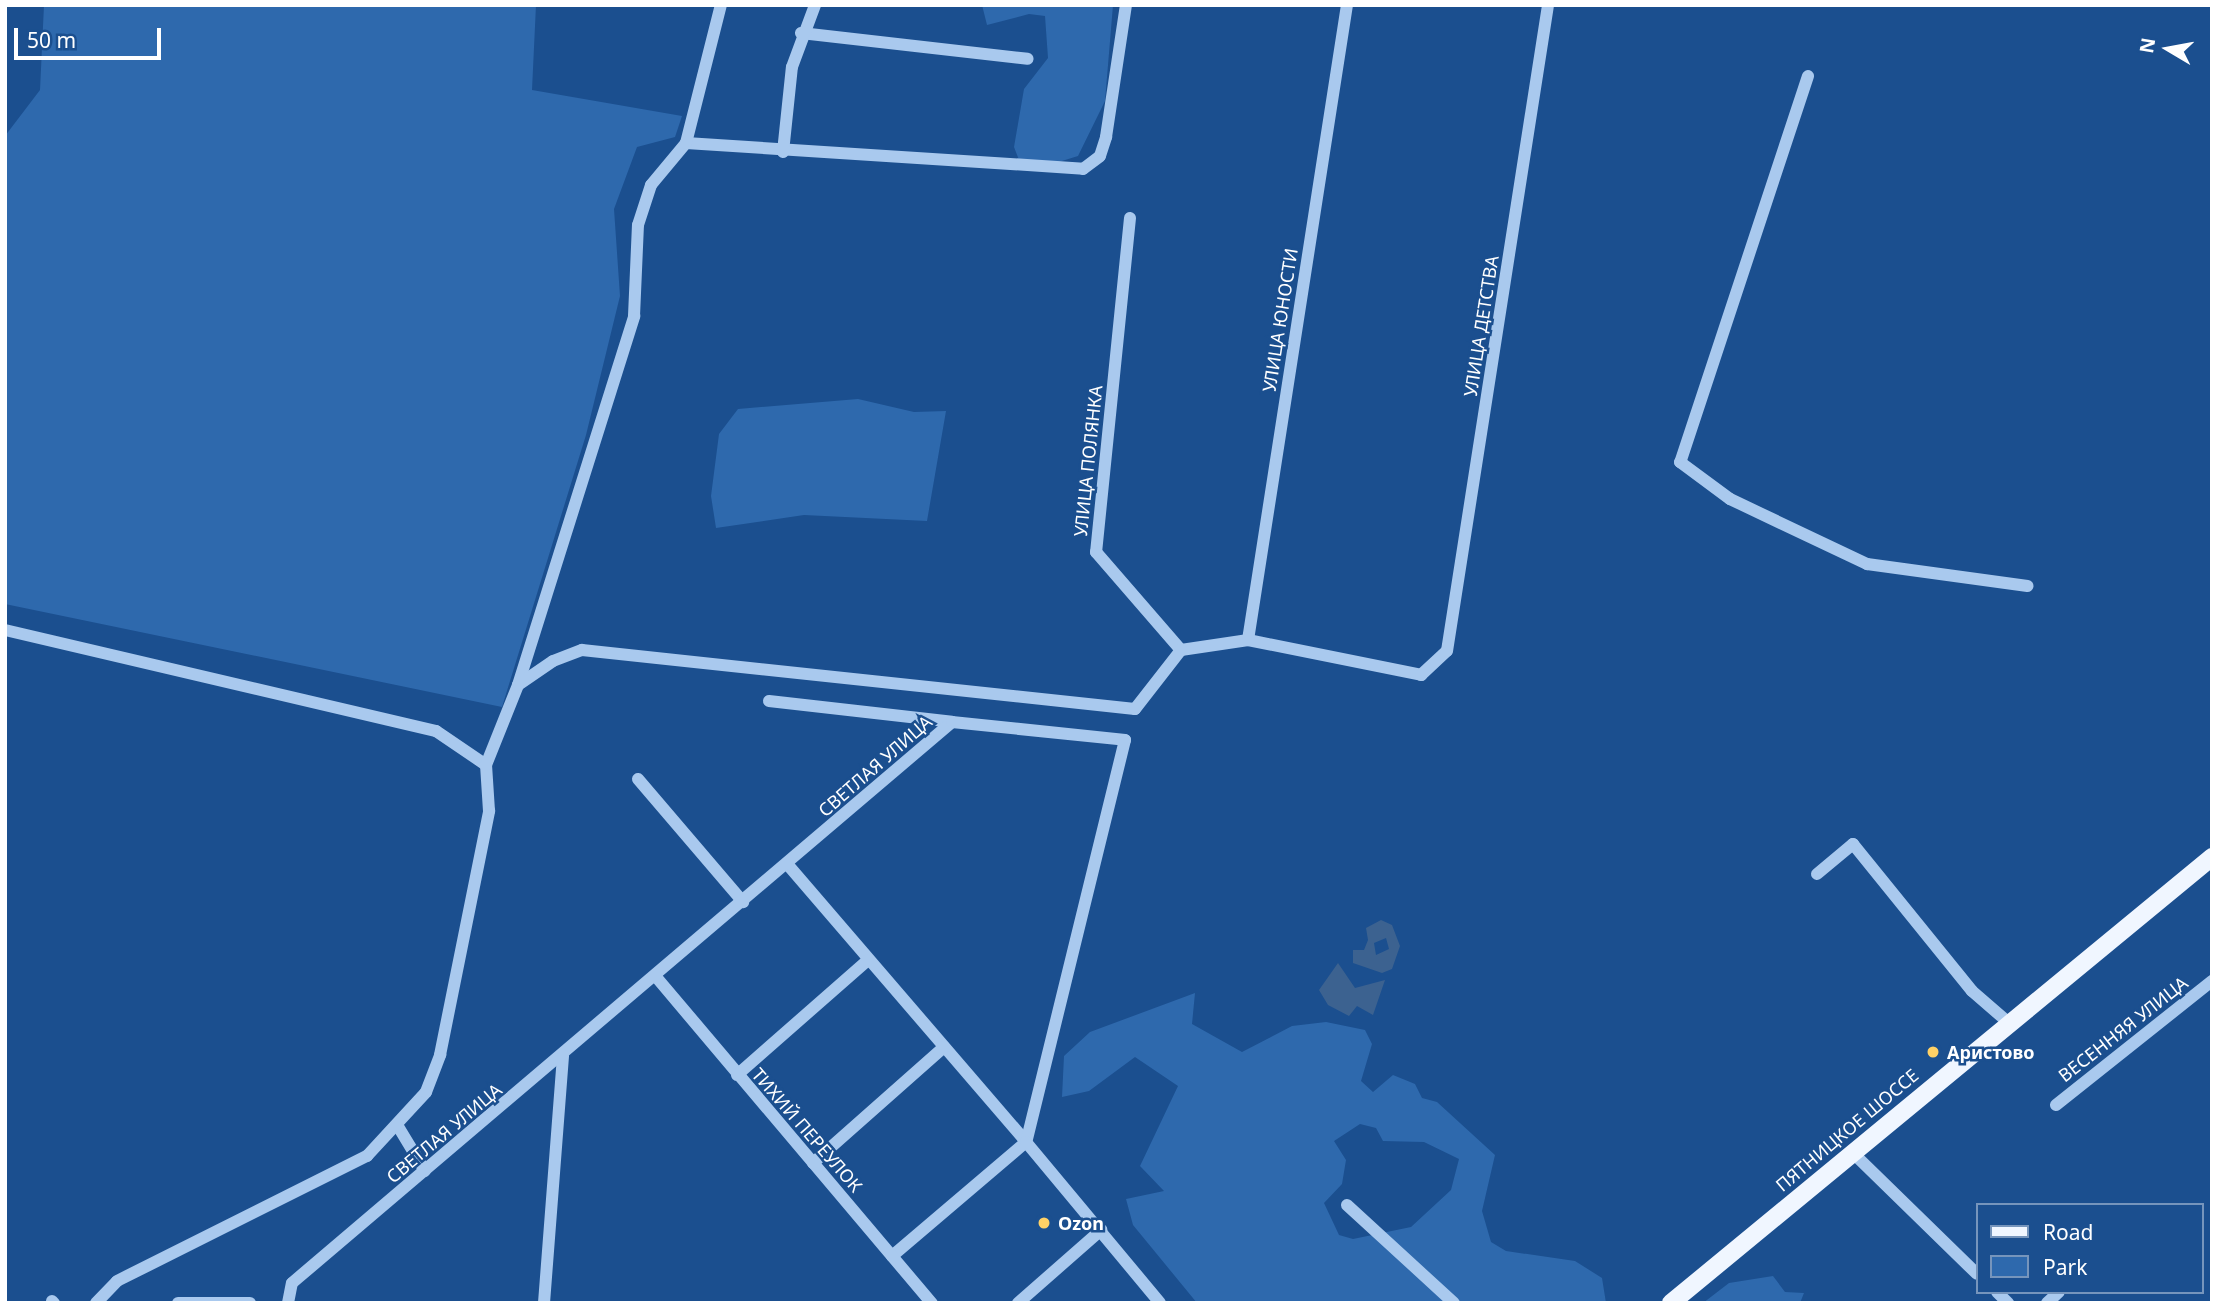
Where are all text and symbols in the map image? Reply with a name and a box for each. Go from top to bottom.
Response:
scale bar [18,14,164,58]
north arrow [2133,14,2203,84]
text: 50 m [27,26,76,54]
text: N [2133,35,2161,55]
street label: УЛИЦА ЮНОСТИ [1258,247,1302,393]
street label: УЛИЦА ДЕТСТВА [1459,254,1503,398]
street label: УЛИЦА ПОЛЯНКА [1069,384,1107,538]
street label: СВЕТЛАЯ УЛИЦА [814,711,936,821]
street label: ВЕСЕННЯЯ УЛИЦА [2054,972,2192,1086]
place label: Аристово [1947,1041,2034,1063]
marker: Аристово [1925,1044,1941,1060]
street label: ТИХИЙ ПЕРЕУЛОК [747,1064,867,1196]
street label: ПЯТНИЦКОЕ ШОССЕ [1771,1064,1923,1196]
street label: СВЕТЛАЯ УЛИЦА [382,1079,506,1187]
legend [1976,1203,2203,1294]
place label: Ozon [1058,1212,1104,1234]
marker: Ozon [1036,1215,1052,1231]
text: Road [2043,1218,2093,1246]
text: Park [2043,1253,2087,1281]

